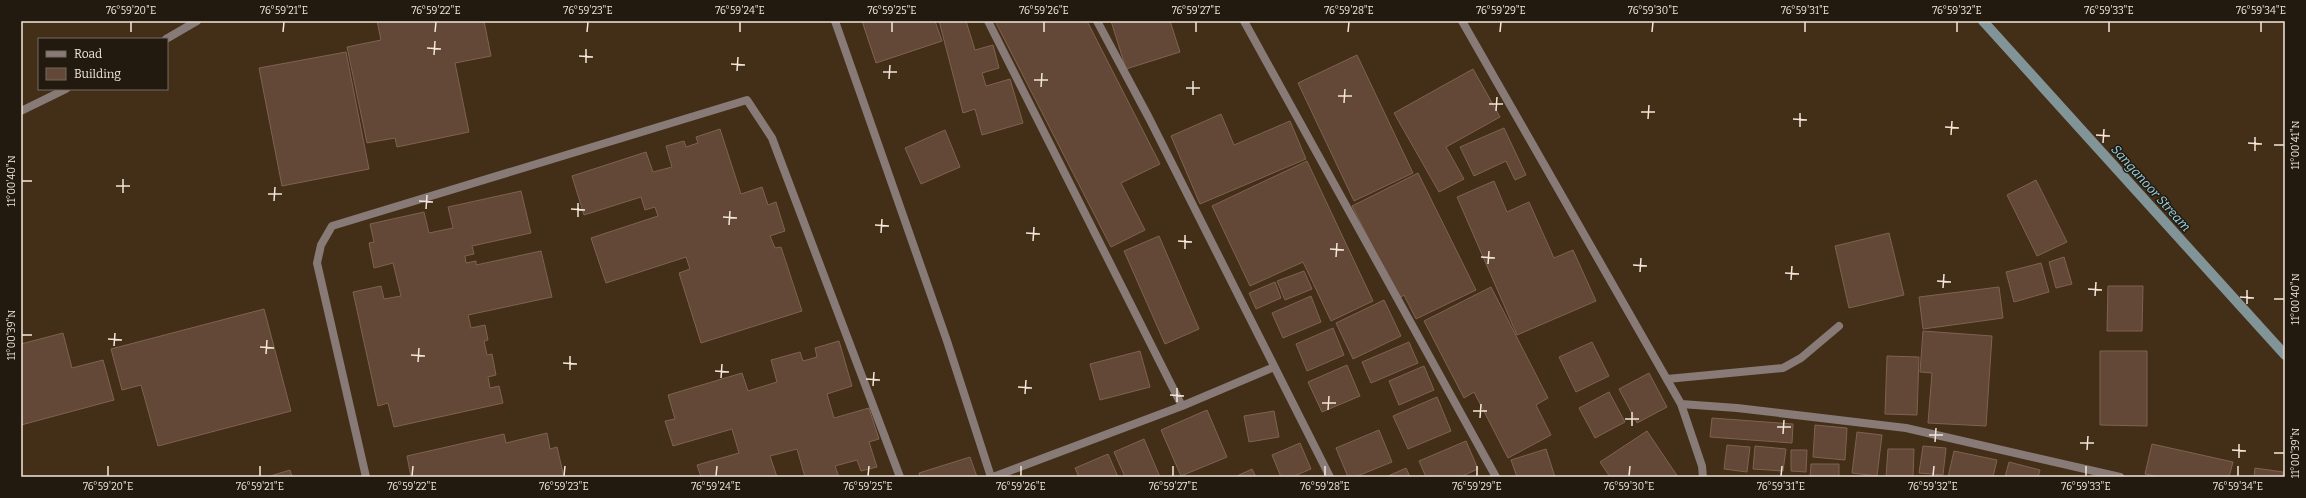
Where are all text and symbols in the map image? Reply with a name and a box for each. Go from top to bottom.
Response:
text: 76°59'20"E [106,5,156,17]
text: 76°59'21"E [260,5,308,17]
text: 76°59'22"E [411,5,461,17]
text: 76°59'23"E [563,5,613,17]
text: 76°59'24"E [715,5,765,17]
text: 76°59'25"E [867,5,917,17]
text: 76°59'26"E [1019,5,1069,17]
text: 76°59'27"E [1172,5,1220,17]
text: 76°59'28"E [1324,5,1374,17]
text: 76°59'29"E [1476,5,1526,17]
text: 76°59'30"E [1628,5,1678,17]
text: 76°59'31"E [1781,5,1829,17]
text: 76°59'32"E [1932,5,1982,17]
text: 76°59'33"E [2084,5,2134,17]
text: 76°59'34"E [2236,5,2286,17]
legend [38,38,168,90]
text: Road [74,47,102,61]
text: Building [74,67,121,81]
text: 11°00'41"N [2290,120,2302,169]
water label: Sanganoor Stream [2108,142,2194,234]
text: 11°00'40"N [6,155,18,207]
text: 11°00'40"N [2290,273,2302,325]
text: 11°00'39"N [6,310,18,360]
text: 11°00'39"N [2290,428,2302,478]
text: 76°59'20"E [83,481,133,493]
text: 76°59'21"E [236,481,284,493]
text: 76°59'22"E [387,481,437,493]
text: 76°59'23"E [539,481,589,493]
text: 76°59'24"E [691,481,741,493]
text: 76°59'25"E [843,481,893,493]
text: 76°59'26"E [996,481,1046,493]
text: 76°59'27"E [1149,481,1197,493]
text: 76°59'28"E [1300,481,1350,493]
text: 76°59'29"E [1452,481,1502,493]
text: 76°59'30"E [1604,481,1654,493]
text: 76°59'31"E [1757,481,1805,493]
text: 76°59'32"E [1908,481,1958,493]
text: 76°59'33"E [2061,481,2111,493]
text: 76°59'34"E [2213,481,2263,493]

